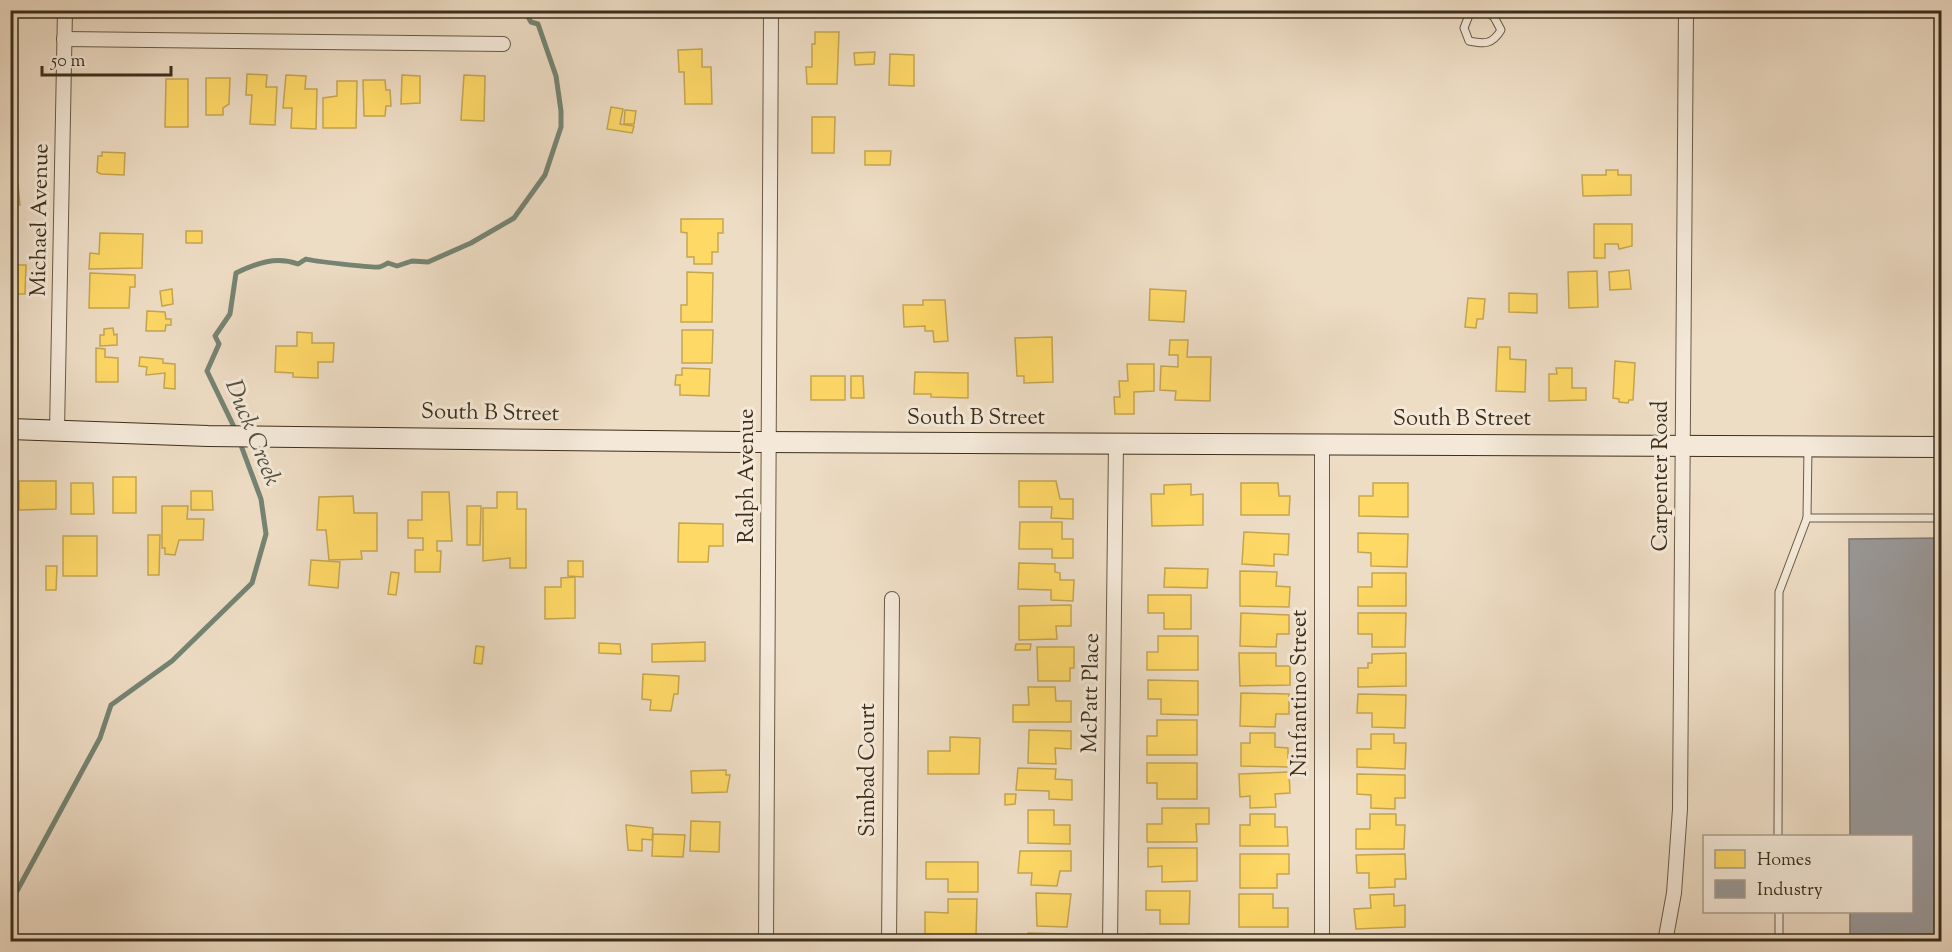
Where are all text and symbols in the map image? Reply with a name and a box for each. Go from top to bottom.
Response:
scale bar [42,39,171,77]
text: 50 m [50,49,86,75]
street label: Michael Avenue [24,143,58,297]
water label: Duck Creek [215,375,289,491]
street label: South B Street [421,397,560,431]
street label: Carpenter Road [1646,401,1678,551]
street label: South B Street [907,403,1046,435]
street label: South B Street [1393,404,1532,436]
street label: Ralph Avenue [732,408,764,544]
street label: Ninfantino Street [1285,609,1317,777]
street label: McPatt Place [1075,633,1109,753]
street label: Simbad Court [853,703,885,837]
legend [1703,835,1913,913]
text: Homes [1757,848,1811,874]
text: Industry [1757,878,1823,904]

